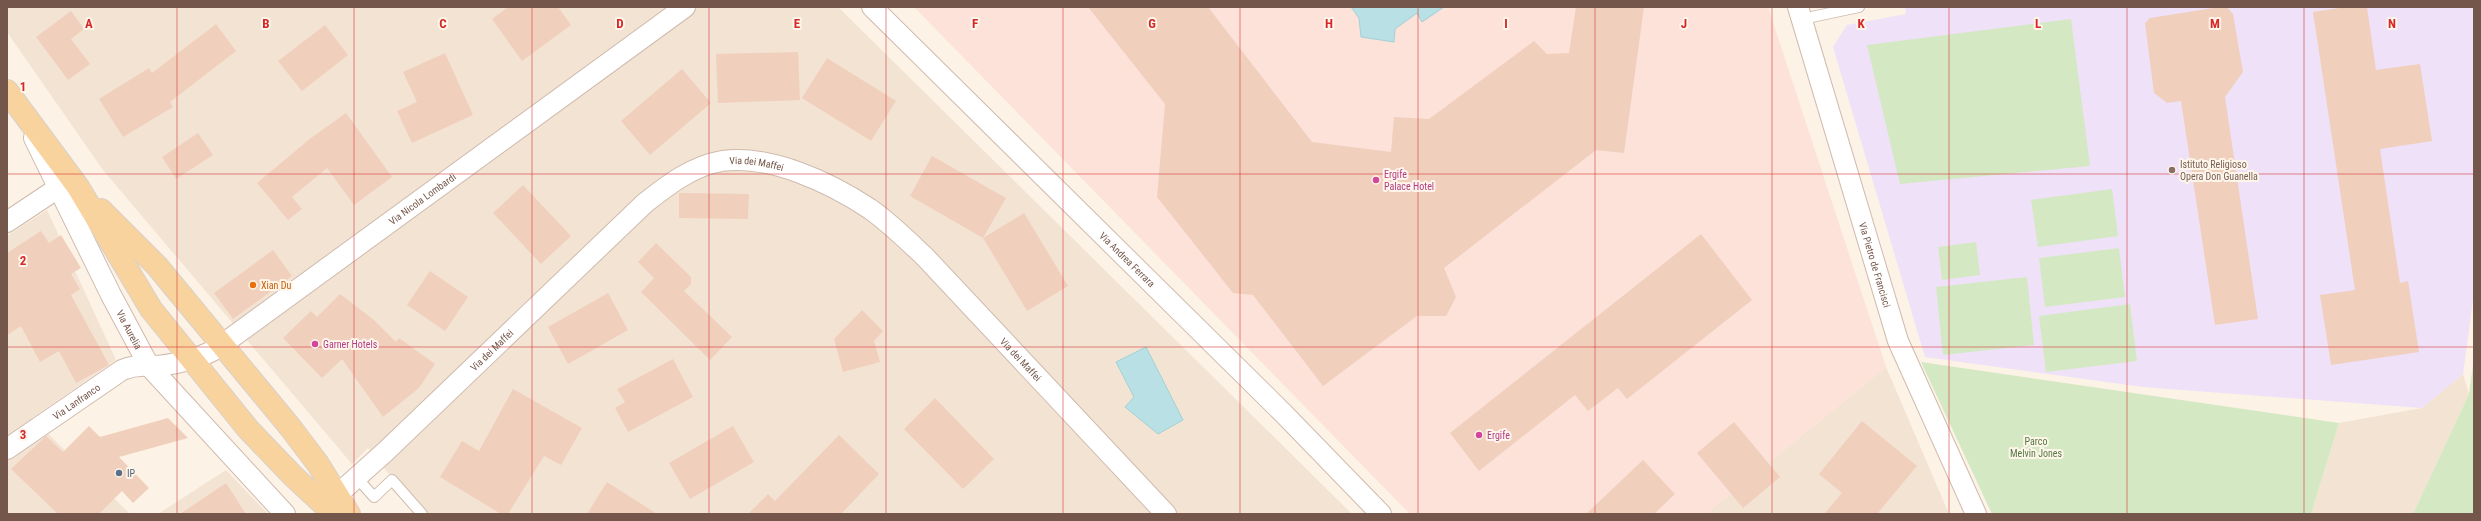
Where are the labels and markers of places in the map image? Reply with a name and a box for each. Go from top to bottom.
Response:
place label: Istituto Religioso Opera Don Guanella [2180,159,2258,182]
marker: Istituto Religioso Opera Don Guanella [2167,165,2177,175]
place label: Ergife Palace Hotel [1384,169,1434,192]
marker: Ergife Palace Hotel [1371,175,1381,185]
marker: Xian Du [248,280,258,290]
place label: Xian Du [261,280,291,291]
marker: Garner Hotels [310,339,320,349]
place label: Garner Hotels [323,339,378,350]
marker: Ergife [1474,430,1484,440]
place label: Ergife [1487,430,1510,441]
marker: IP [114,468,124,478]
place label: IP [127,468,136,479]

